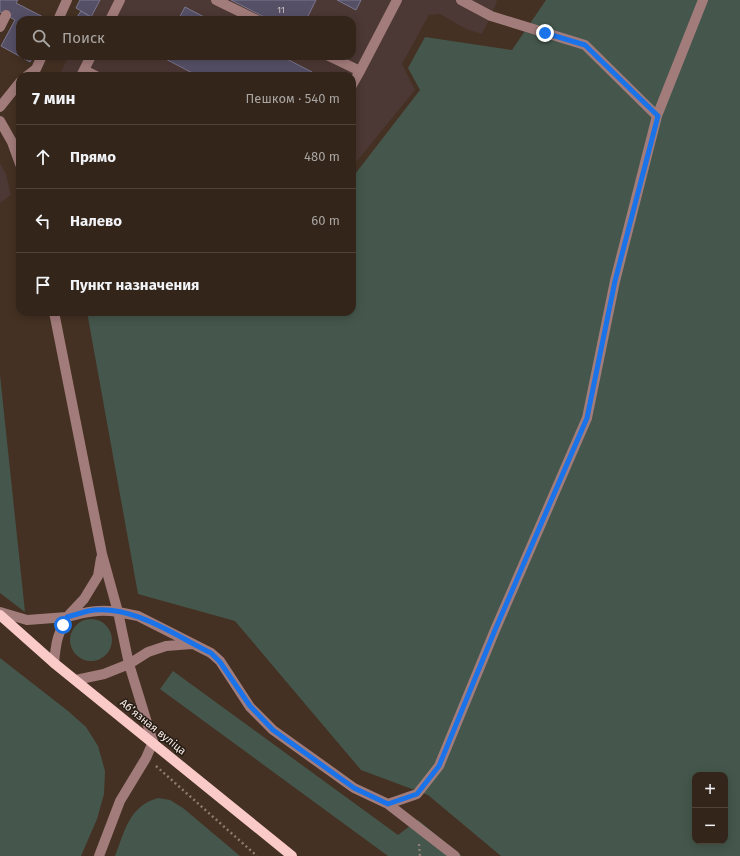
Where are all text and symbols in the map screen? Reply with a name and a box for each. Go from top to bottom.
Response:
house number: 11 [277,5,285,15]
search box [16,16,356,60]
route end [536,24,554,42]
icon: search [30,27,52,49]
text: Поиск [62,29,105,47]
text: 7 мин [32,88,75,109]
text: Пешком · 540 m [246,91,340,106]
icon: ahead [32,146,54,168]
text: Прямо [70,148,116,166]
text: 480 m [304,149,340,164]
icon: left [32,210,54,232]
text: Налево [70,212,122,230]
text: 60 m [311,213,340,228]
icon: arrive [32,274,54,296]
text: Пункт назначения [70,276,199,294]
route start [54,616,72,634]
street label: Абʼязная вуліца [117,696,189,758]
map controls [692,772,728,844]
button: + [692,772,728,808]
button: − [692,808,728,844]

